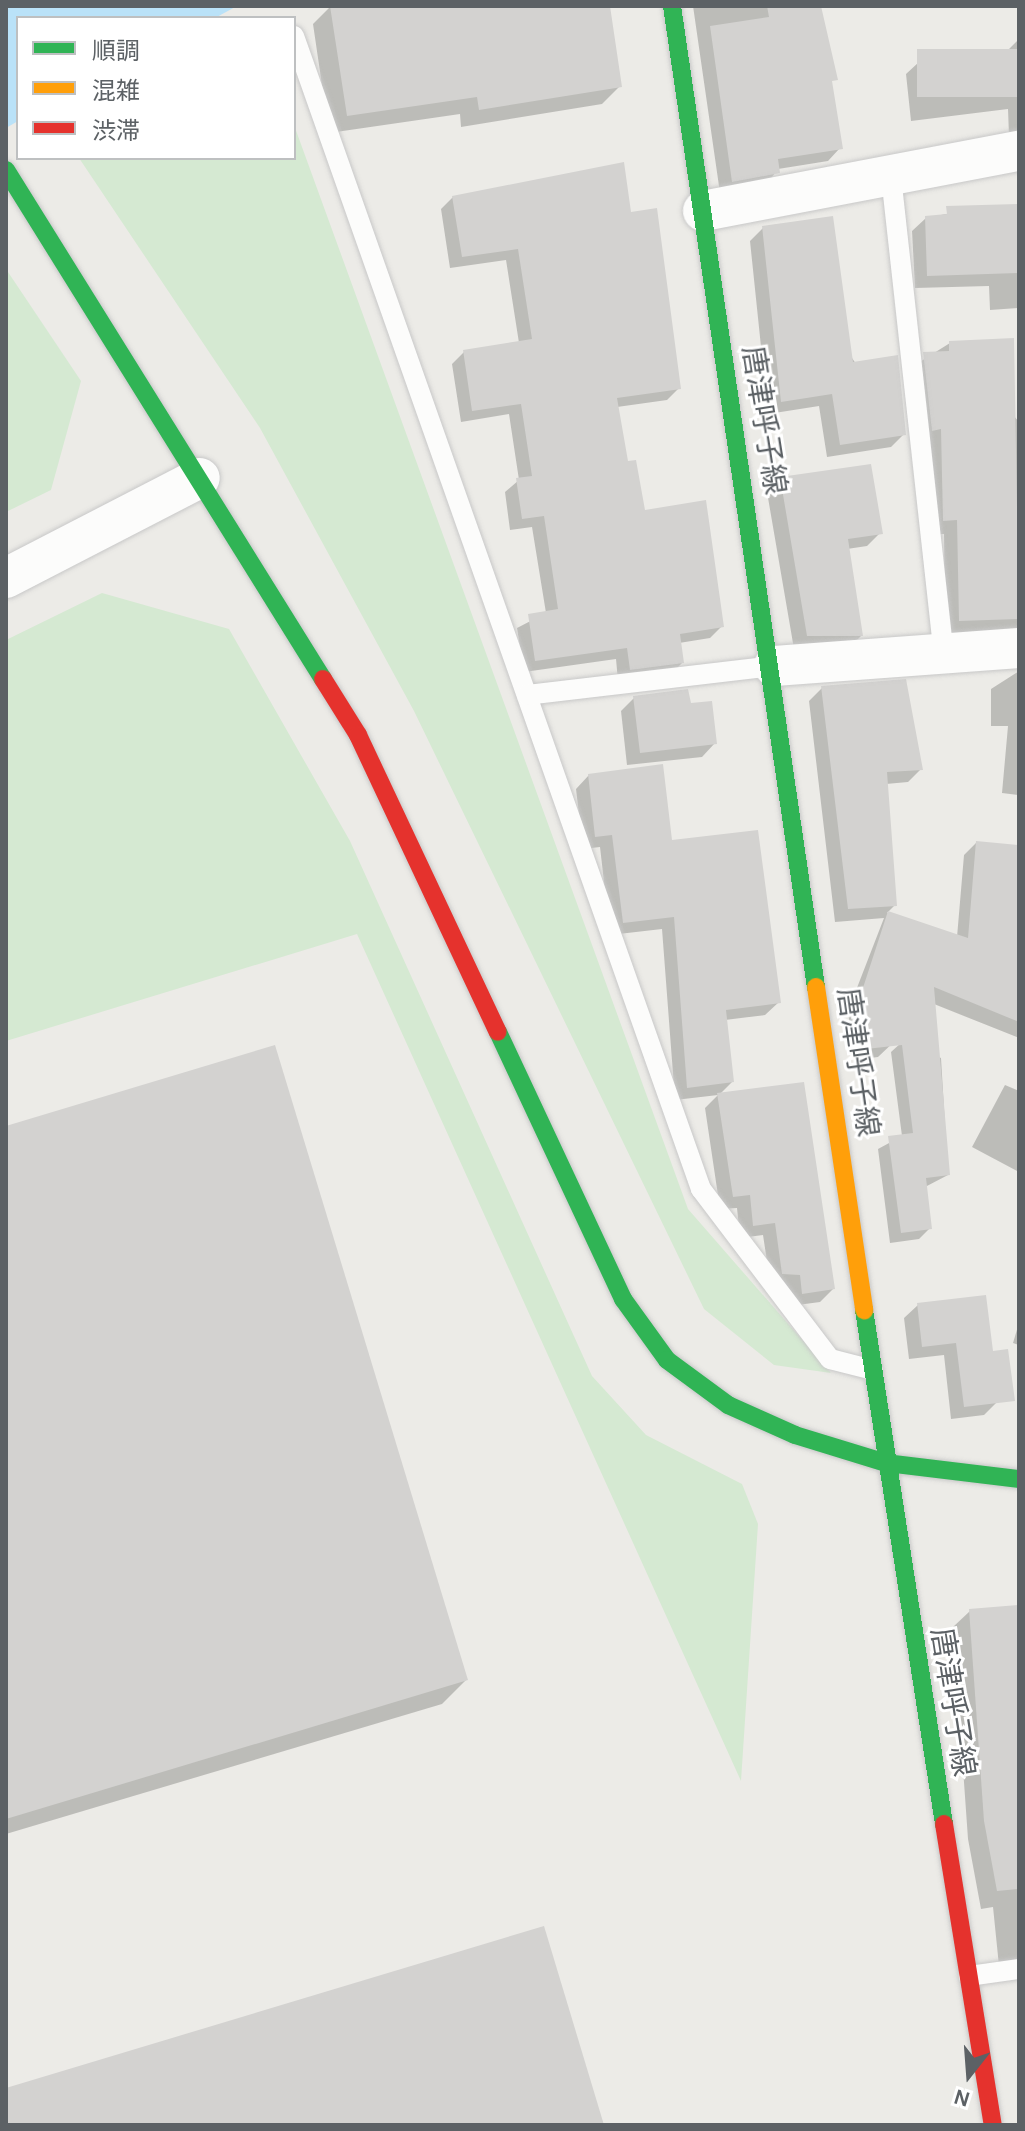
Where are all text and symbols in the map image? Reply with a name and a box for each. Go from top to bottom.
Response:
legend [16,16,296,160]
text: 順調 [92,37,140,65]
text: 混雑 [92,77,140,105]
text: 渋滞 [92,117,140,145]
street label: 唐津呼子線 [734,343,794,497]
street label: 唐津呼子線 [830,985,886,1139]
street label: 唐津呼子線 [923,1625,983,1779]
north arrow [929,2035,1009,2115]
text: N [951,2083,973,2113]

